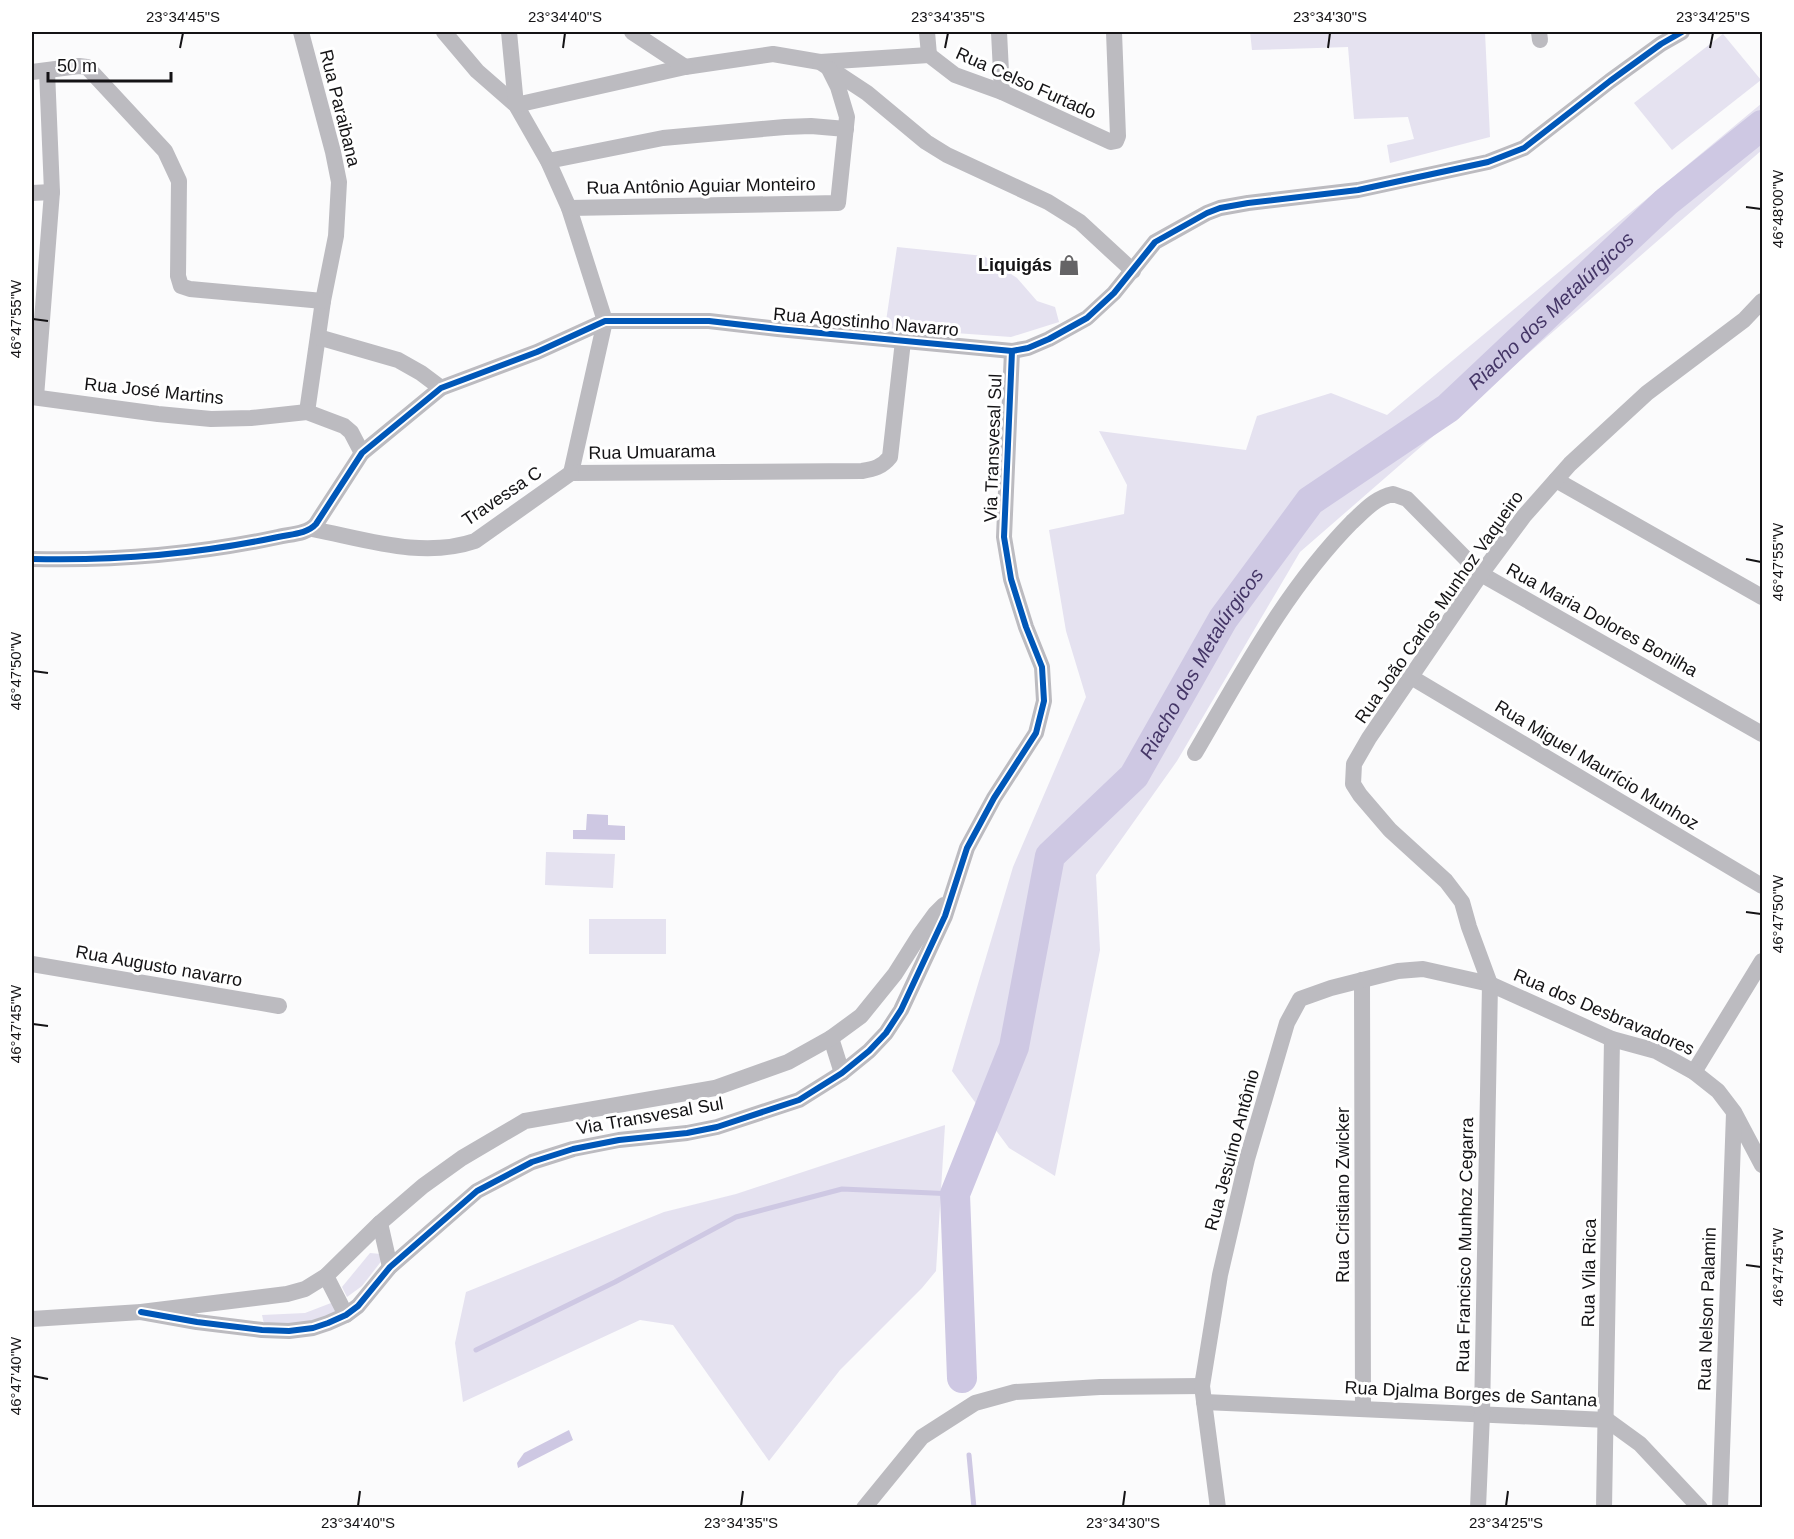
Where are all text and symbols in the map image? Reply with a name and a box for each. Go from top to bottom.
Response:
text: 23°34'45"S [146,8,220,25]
text: 23°34'40"S [528,8,602,25]
text: 23°34'35"S [911,8,985,25]
text: 23°34'30"S [1293,8,1367,25]
text: 23°34'25"S [1676,8,1750,25]
street label: Rua Celso Furtado [953,43,1099,123]
scale bar [48,45,171,83]
street label: Rua Paraibana [316,47,364,170]
text: 50 m [57,56,97,76]
text: 46°48'00"W [1769,169,1786,248]
street label: Rua Antônio Aguiar Monteiro [586,174,816,198]
water label: Riacho dos Metalúrgicos [1464,228,1638,394]
shop icon: Liquigás [1057,253,1081,277]
place label: Liquigás [978,255,1052,275]
text: 46°47'55"W [7,279,24,358]
street label: Rua Agostinho Navarro [772,304,960,340]
street label: Via Transvesal Sul [980,373,1006,523]
street label: Rua José Martins [83,374,225,408]
street label: Rua Umuarama [588,441,717,463]
street label: Travessa C [459,462,545,530]
street label: Rua João Carlos Munhoz Vaqueiro [1351,487,1527,727]
text: 46°47'55"W [1769,522,1786,601]
street label: Rua Maria Dolores Bonilha [1503,559,1702,681]
water label: Riacho dos Metalúrgicos [1135,564,1268,763]
text: 46°47'50"W [7,631,24,710]
street label: Rua Miguel Maurício Munhoz [1492,696,1702,834]
text: 46°47'50"W [1769,874,1786,953]
street label: Rua Augusto navarro [74,941,244,991]
street label: Rua dos Desbravadores [1511,965,1697,1059]
text: 46°47'45"W [7,984,24,1063]
street label: Rua Jesuíno Antônio [1201,1067,1263,1233]
street label: Via Transvesal Sul [575,1093,725,1139]
street label: Rua Cristiano Zwicker [1333,1107,1353,1283]
street label: Rua Francisco Munhoz Cegarra [1453,1116,1477,1373]
street label: Rua Vila Rica [1578,1217,1600,1328]
street label: Rua Nelson Palamin [1694,1227,1720,1391]
text: 46°47'45"W [1769,1227,1786,1306]
text: 46°47'40"W [7,1336,24,1415]
street label: Rua Djalma Borges de Santana [1344,1377,1599,1411]
text: 23°34'40"S [321,1514,395,1531]
text: 23°34'35"S [704,1514,778,1531]
text: 23°34'30"S [1086,1514,1160,1531]
text: 23°34'25"S [1469,1514,1543,1531]

